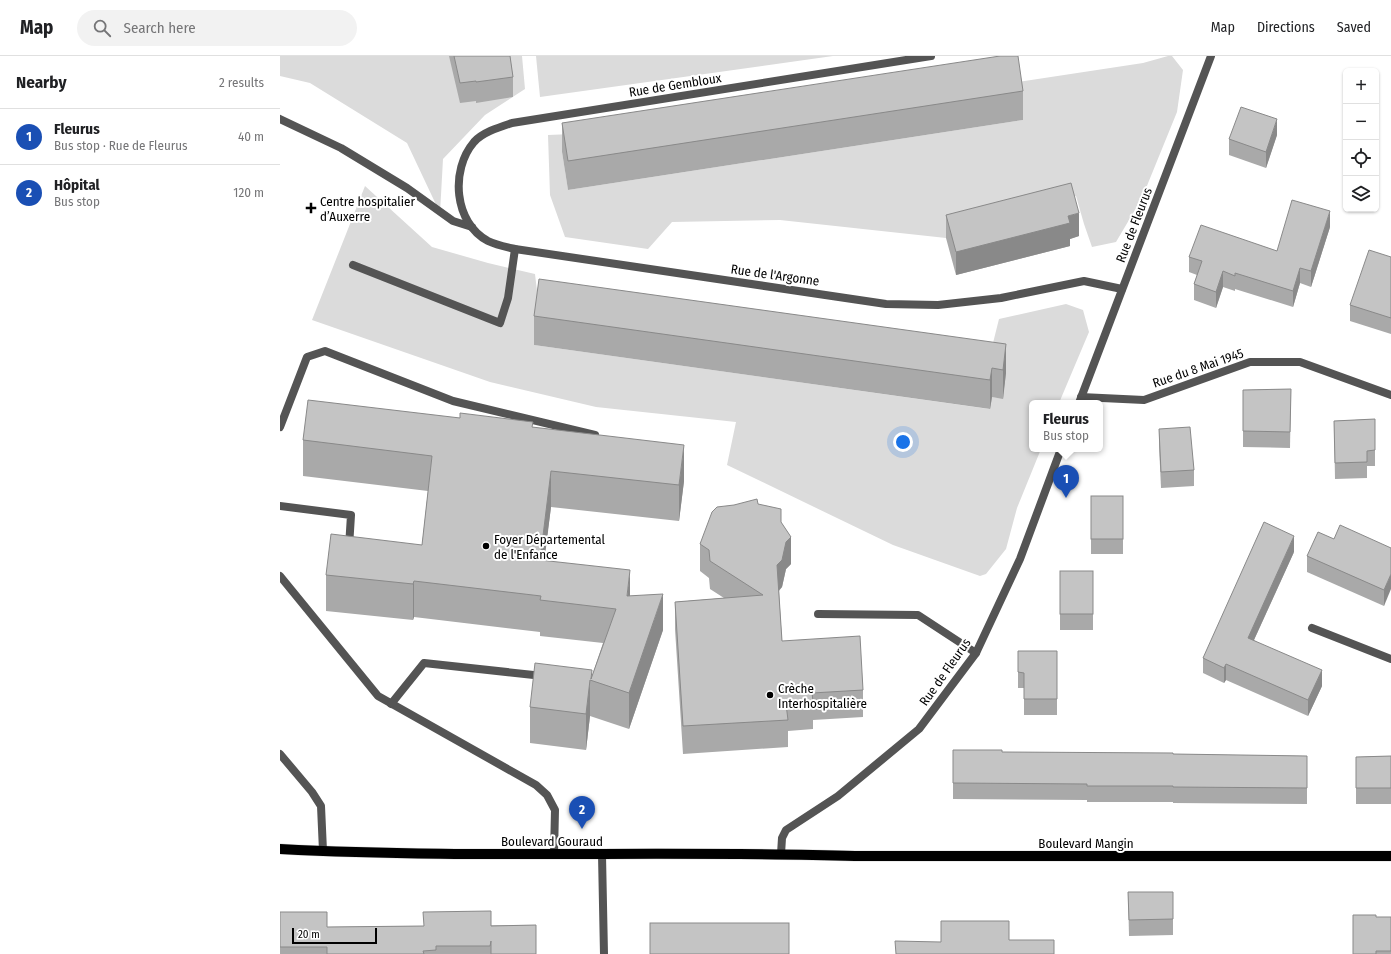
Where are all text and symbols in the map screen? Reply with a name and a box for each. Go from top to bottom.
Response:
search box [77,10,357,46]
text: Map [20,16,53,39]
icon: search [91,17,113,39]
text: Search here [123,19,196,37]
text: Map [1211,19,1235,36]
text: Directions [1257,19,1315,36]
text: Saved [1337,19,1371,36]
map controls [1343,68,1379,212]
button: + [1343,68,1379,104]
street label: Rue de Gembloux [628,70,723,100]
text: Nearby [16,72,67,93]
text: 2 results [219,75,264,90]
button: − [1343,104,1379,140]
text: Fleurus [54,120,100,138]
text: 1 [26,129,32,144]
text: 40 m [238,129,264,144]
text: Bus stop · Rue de Fleurus [54,138,188,153]
button: locate [1343,140,1379,176]
text: Hôpital [54,176,100,194]
button: layers [1343,176,1379,212]
text: 2 [26,185,32,200]
text: 120 m [233,185,264,200]
street label: Rue de Fleurus [1113,185,1155,264]
text: Bus stop [54,194,100,209]
place label: Centre hospitalier d’Auxerre [320,194,415,224]
marker: Centre hospitalier d’Auxerre [305,202,317,214]
street label: Rue de l'Argonne [730,261,820,289]
street label: Rue du 8 Mai 1945 [1151,345,1245,391]
popup [1029,400,1103,452]
text: Fleurus [1043,410,1089,428]
text: Bus stop [1043,428,1089,443]
your location [893,432,913,452]
pin: 1 [1053,465,1079,498]
place label: Foyer Départemental de l'Enfance [494,532,606,562]
marker: Foyer Départemental de l'Enfance [481,541,491,551]
street label: Rue de Fleurus [916,635,974,709]
place label: Crèche Interhospitalière [778,681,867,711]
marker: Crèche Interhospitalière [765,690,775,700]
pin: 2 [569,796,595,829]
street label: Boulevard Gouraud [501,834,603,849]
street label: Boulevard Mangin [1038,836,1134,851]
scale bar [292,926,377,945]
text: 20 m [298,928,320,941]

